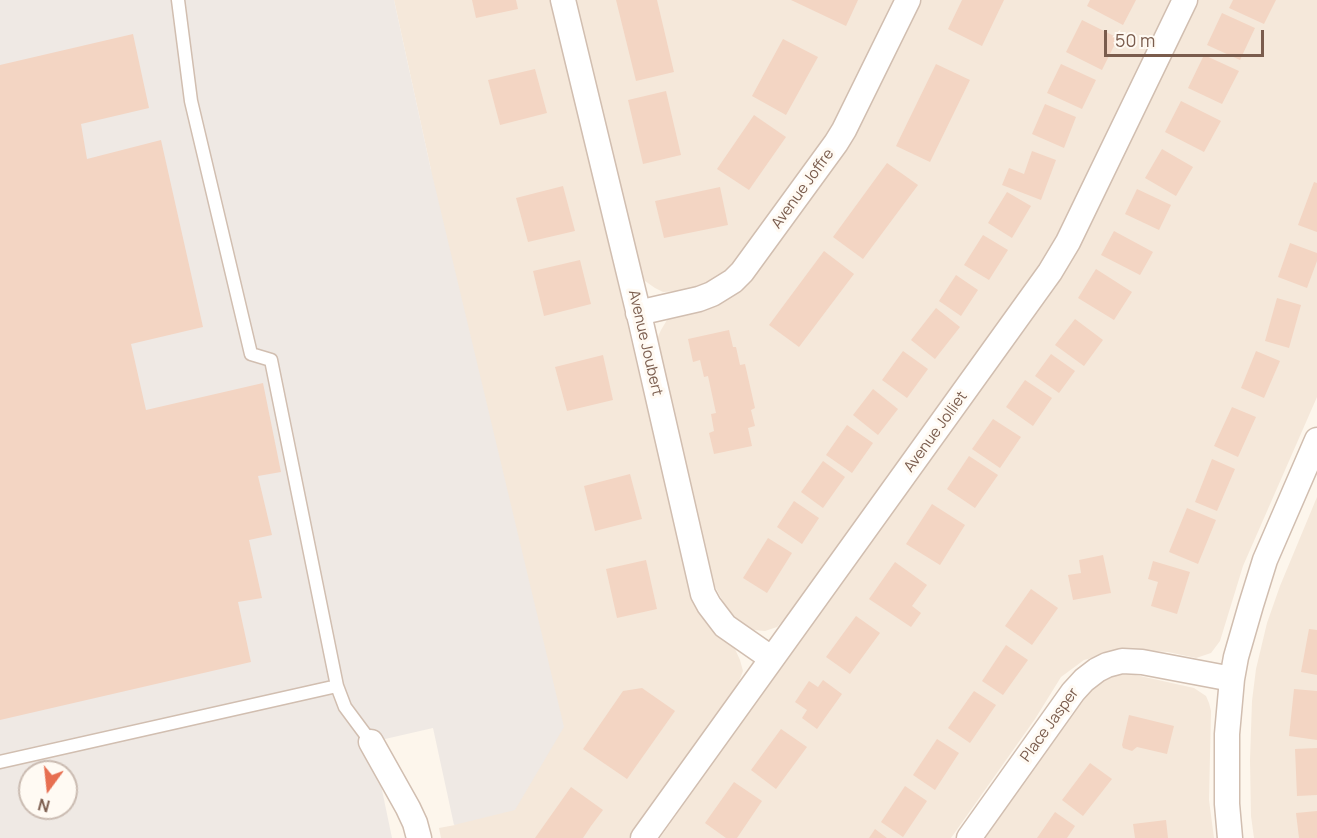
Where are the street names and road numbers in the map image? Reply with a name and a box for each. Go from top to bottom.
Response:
street label: Avenue Joffre [768,146,838,232]
street label: Avenue Joubert [624,288,666,398]
street label: Avenue Jolliet [901,388,971,476]
street label: Place Jasper [1017,685,1083,765]

